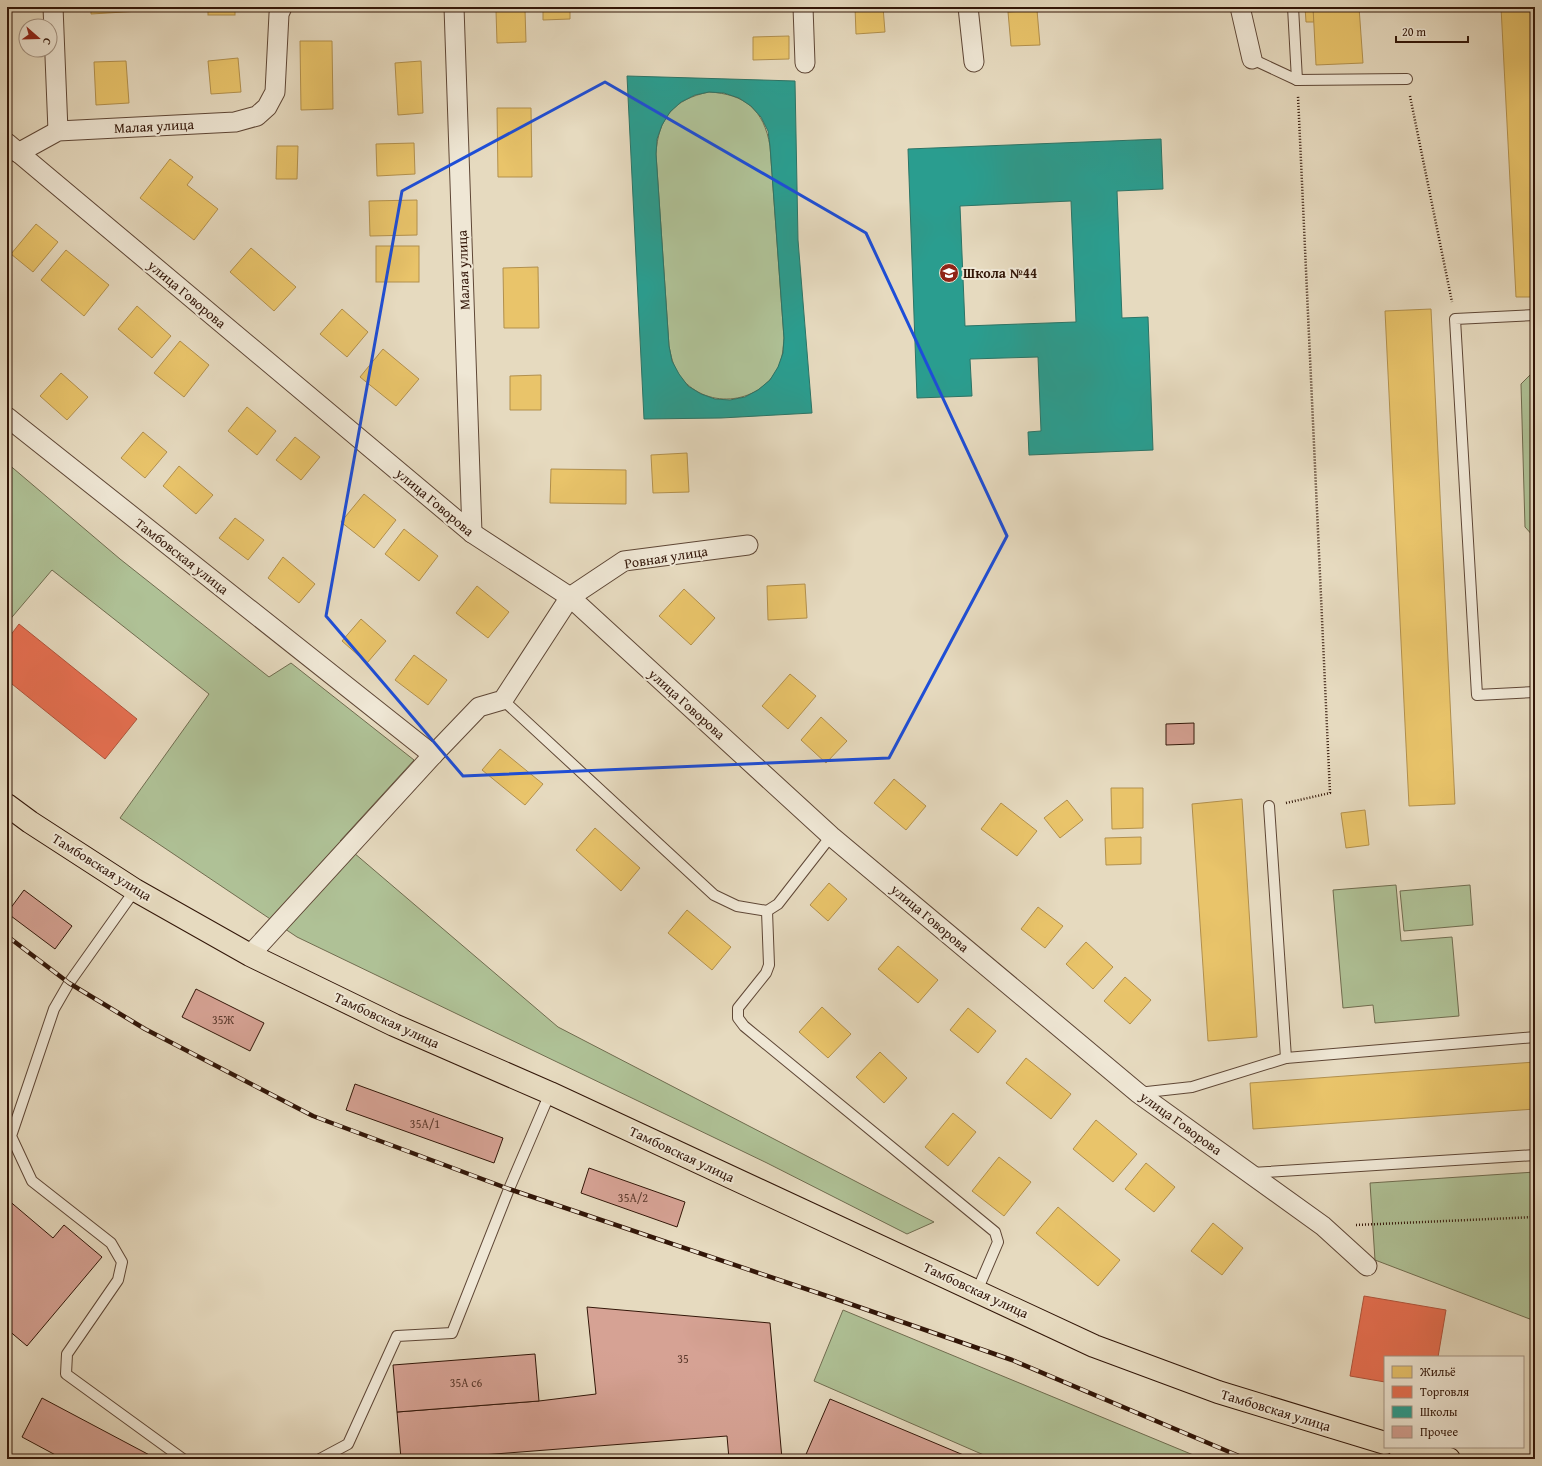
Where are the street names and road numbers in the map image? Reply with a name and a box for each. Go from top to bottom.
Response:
street label: Малая улица [114,114,195,138]
street label: Малая улица [452,229,474,310]
street label: улица Говорова [143,255,231,333]
street label: улица Говорова [391,463,479,541]
street label: Тамбовская улица [131,513,233,599]
street label: Ровная улица [623,540,709,573]
street label: улица Говорова [644,663,730,744]
street label: Тамбовская улица [48,828,156,906]
street label: улица Говорова [886,879,974,957]
street label: Тамбовская улица [331,987,443,1053]
street label: улица Говорова [1135,1086,1226,1160]
street label: Тамбовская улица [626,1121,738,1187]
street label: Тамбовская улица [920,1257,1032,1323]
street label: Тамбовская улица [1219,1384,1334,1436]

